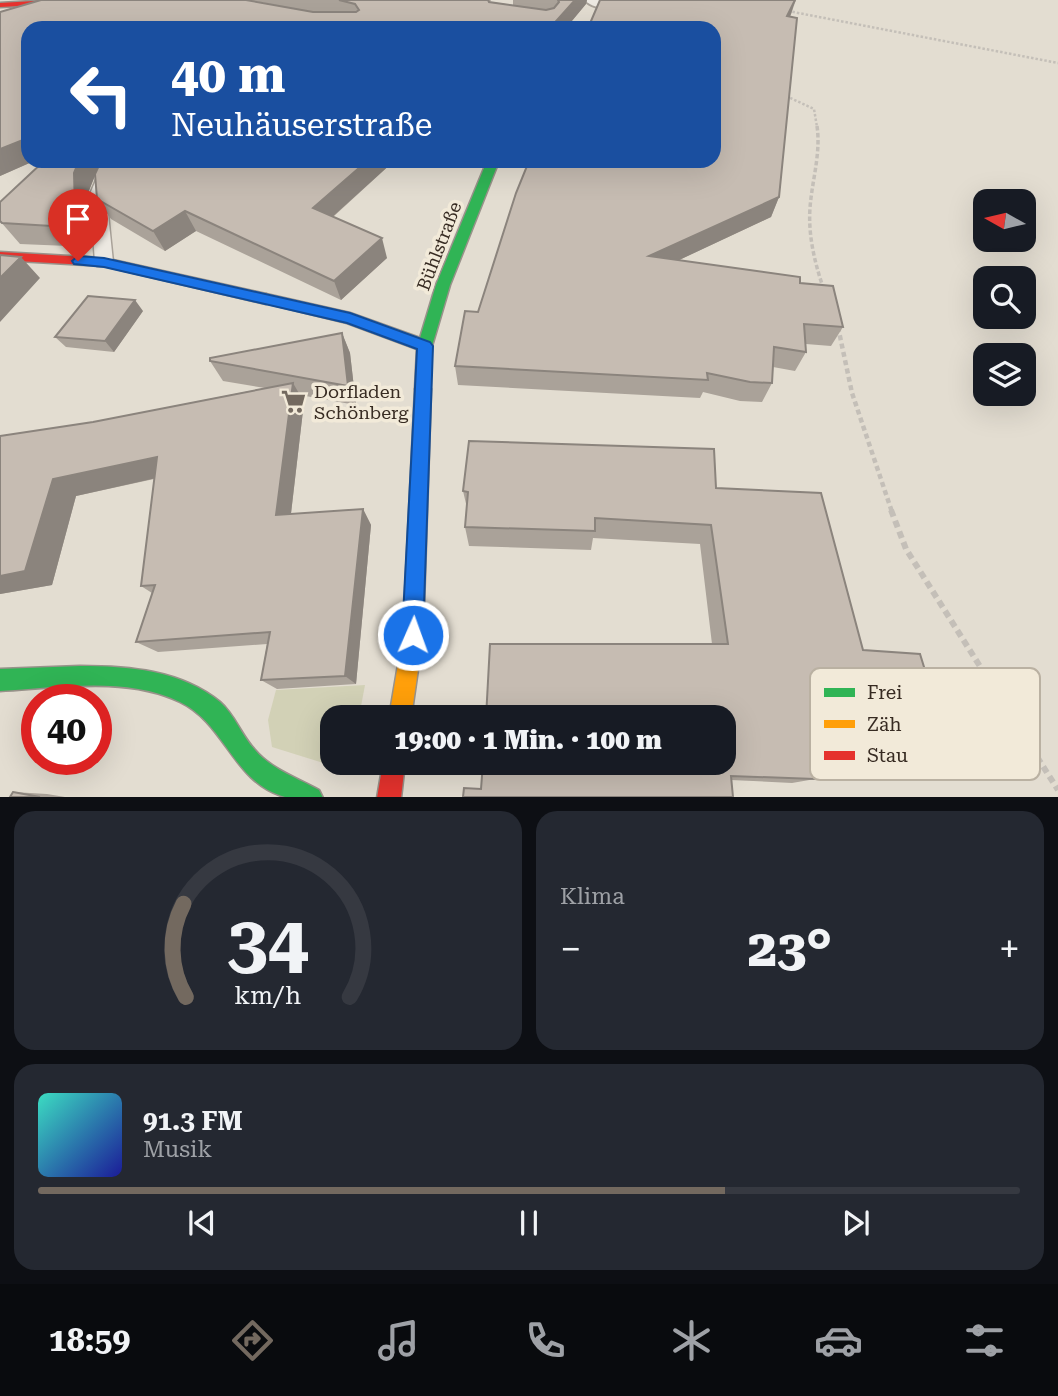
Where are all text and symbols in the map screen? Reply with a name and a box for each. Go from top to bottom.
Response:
text: 40 m [171,47,286,104]
icon: left [56,49,147,140]
text: Neuhäuserstraße [171,106,432,144]
pin [48,189,108,261]
north arrow [973,189,1036,252]
map controls [973,189,1036,406]
street label: Bühlstraße [412,199,466,293]
icon: arrive [59,200,97,238]
button: search [973,266,1036,329]
button: layers [973,343,1036,406]
place label: Dorfladen Schönberg [314,381,409,423]
supermarket icon: Dorfladen Schönberg [280,387,308,415]
position arrow [376,598,450,672]
legend [810,668,1040,780]
text: Frei [867,681,902,704]
speed limit sign: 40 [21,684,112,775]
text: Zäh [867,713,902,736]
text: 19:00 · 1 Min. · 100 m [394,725,662,755]
text: Stau [867,744,908,767]
text: Klima [560,883,625,910]
text: 34 [227,900,309,985]
text: 23° [748,918,832,979]
text: − [560,927,581,971]
text: + [999,927,1020,971]
text: km/h [235,980,301,1009]
text: 91.3 FM [143,1106,243,1136]
text: Musik [143,1136,212,1163]
icon: previous [183,1204,221,1242]
icon: pause [510,1204,548,1242]
icon: next [837,1204,875,1242]
icon: directions [228,1316,277,1365]
icon: music [374,1316,423,1365]
icon: phone [521,1316,570,1365]
icon: climate [667,1316,716,1365]
icon: car [814,1316,863,1365]
icon: filters [960,1316,1009,1365]
text: 18:59 [49,1321,130,1359]

